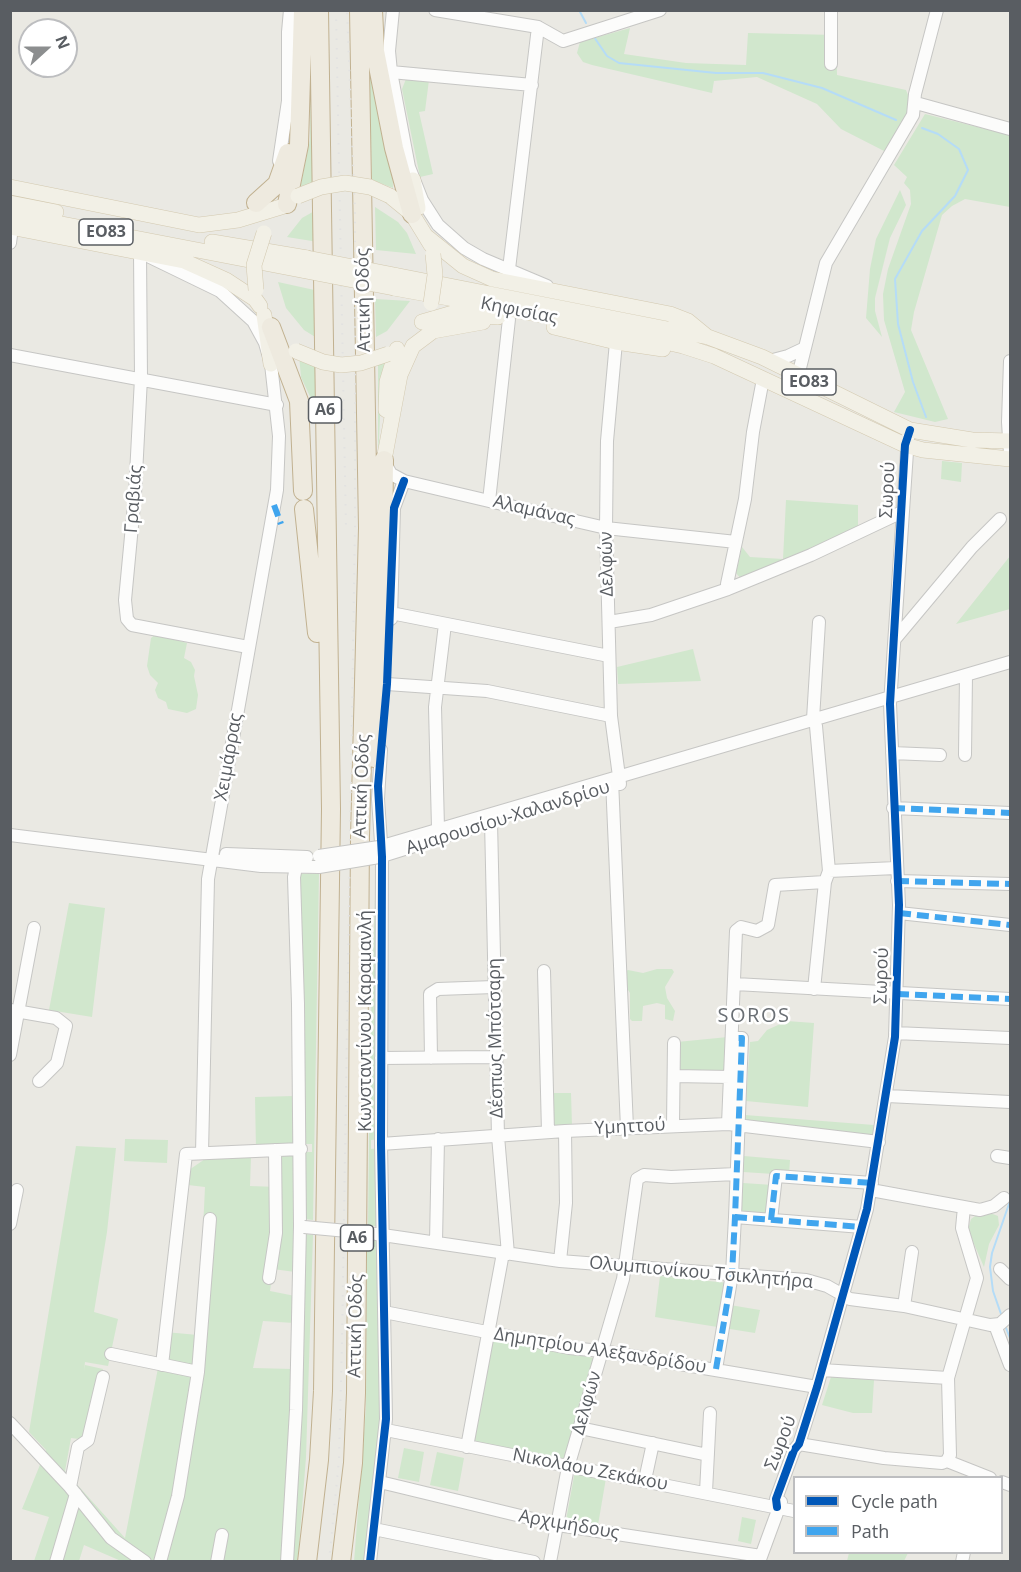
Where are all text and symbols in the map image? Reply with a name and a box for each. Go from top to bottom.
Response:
north arrow [18,18,78,78]
text: N [50,32,76,52]
road number: ΕΟ83 [79,219,133,245]
street label: Αττική Οδός [352,248,376,352]
street label: Κηφισίας [479,293,559,329]
road number: ΕΟ83 [782,369,836,395]
road number: Α6 [308,397,342,423]
street label: Σωρού [876,461,900,519]
street label: Γραβιάς [121,464,147,534]
street label: Αλαμάνας [491,491,577,531]
street label: Δελφών [596,531,618,597]
street label: Χειμάρρας [211,712,247,802]
street label: Αττική Οδός [349,734,375,838]
street label: Αμαρουσίου-Χαλανδρίου [403,777,613,859]
street label: Κωνσταντίνου Καραμανλή [355,910,377,1132]
street label: Σωρού [870,947,894,1005]
street label: Δέσπως Μπότσαρη [484,958,508,1118]
district label: SOROS [718,1004,790,1028]
street label: Υμηττού [594,1114,666,1140]
road number: Α6 [340,1225,374,1251]
street label: Ολυμπιονίκου Τσικλητήρα [588,1252,814,1294]
street label: Αττική Οδός [344,1274,368,1378]
street label: Δημητρίου Αλεξανδρίδου [492,1324,708,1378]
street label: Δελφών [568,1369,606,1437]
street label: Σωρού [761,1413,801,1473]
street label: Νικολάου Ζεκάκου [511,1444,669,1496]
legend [793,1476,1003,1554]
text: Cycle path [851,1489,938,1513]
street label: Αρχιμήδους [517,1506,621,1544]
text: Path [851,1519,889,1543]

